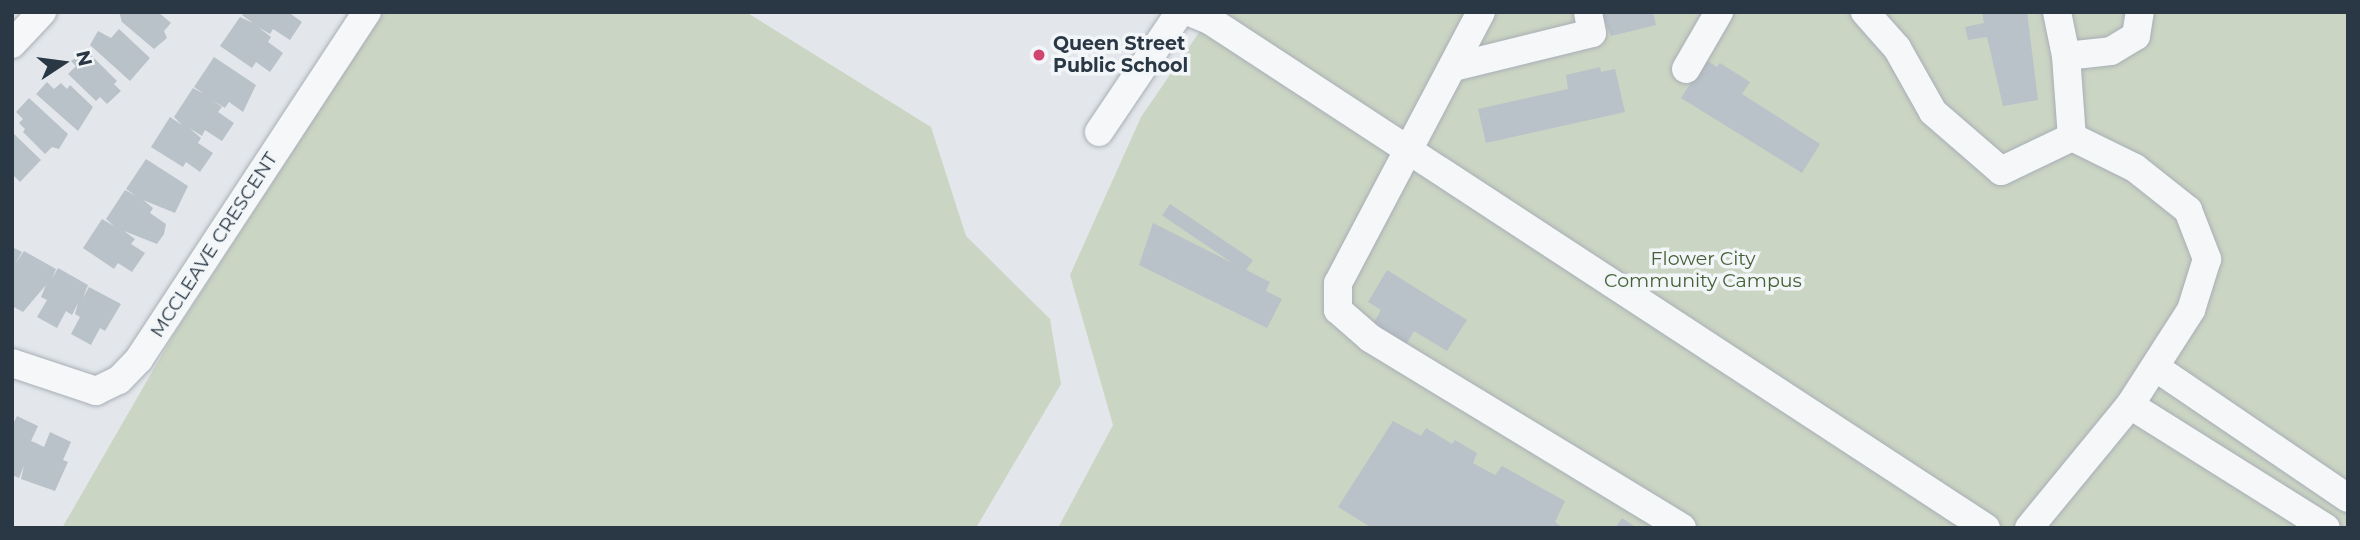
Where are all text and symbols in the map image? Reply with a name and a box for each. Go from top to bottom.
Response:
north arrow [28,28,98,98]
place label: Queen Street Public School [1053,33,1188,77]
marker: Queen Street Public School [1031,47,1047,63]
text: N [71,48,97,68]
street label: MCCLEAVE CRESCENT [146,148,282,342]
park label: Flower City Community Campus [1604,248,1802,292]

